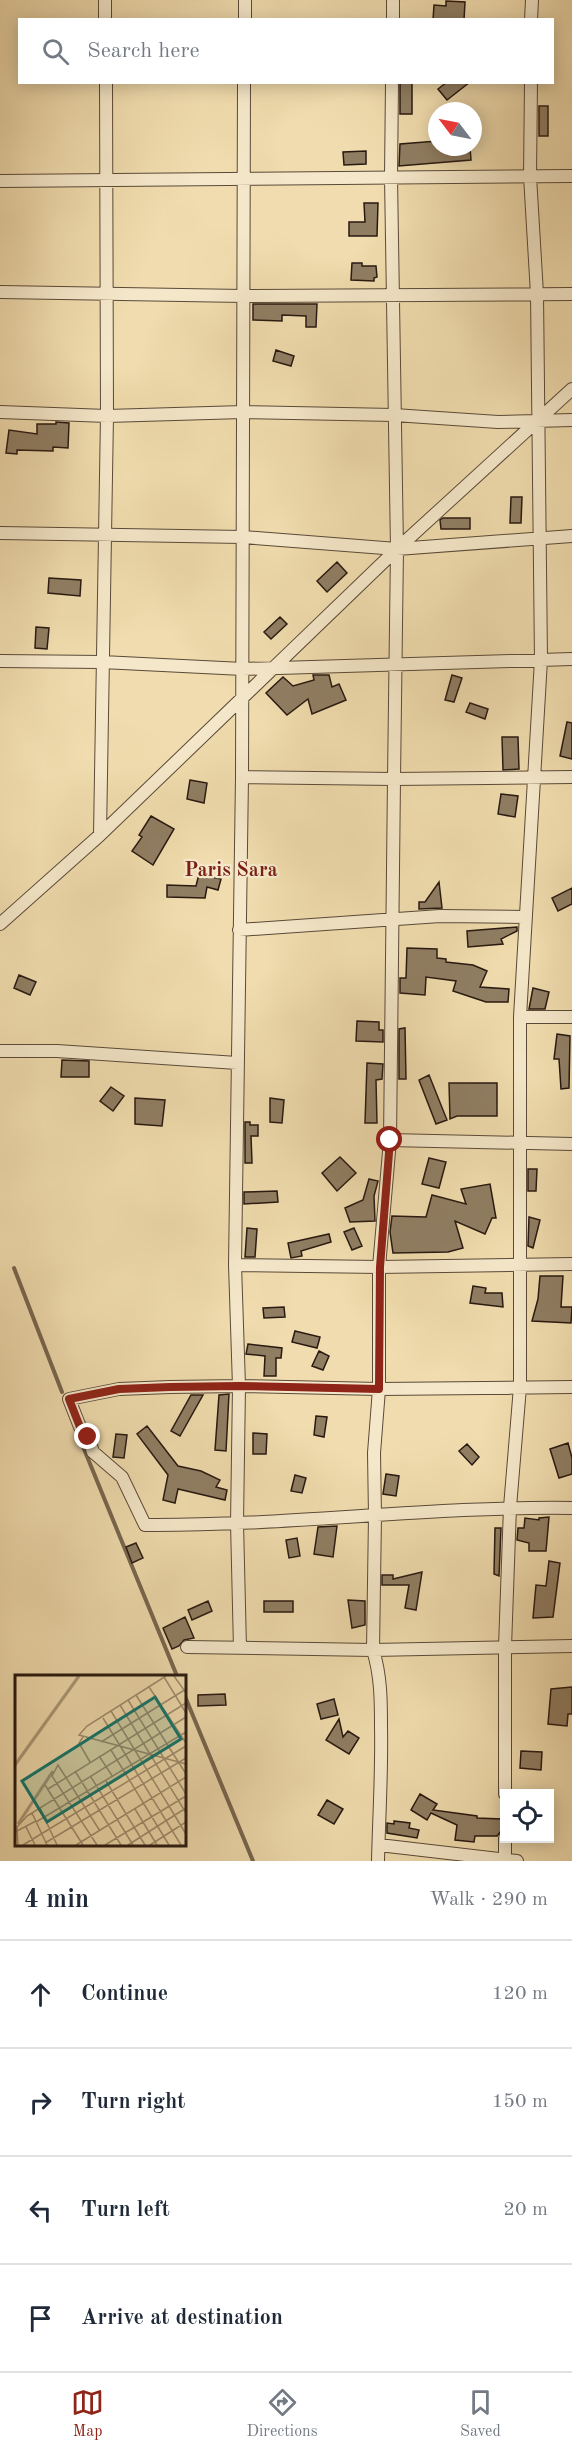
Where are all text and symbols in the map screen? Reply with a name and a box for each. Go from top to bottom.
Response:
search box [18,18,554,84]
icon: search [39,35,72,68]
text: Search here [87,40,200,62]
north arrow [428,102,482,156]
district label: Paris Sara [184,861,278,881]
route start [376,1126,402,1152]
route end [74,1423,100,1449]
inset map [15,1675,186,1846]
map controls [500,1789,554,1843]
button: locate [500,1789,554,1843]
text: 4 min [24,1887,89,1913]
text: Walk · 290 m [429,1890,548,1910]
icon: ahead [24,1978,57,2011]
text: Continue [81,1983,168,2005]
text: 120 m [492,1984,548,2004]
icon: right [24,2086,57,2119]
text: Turn right [81,2091,185,2113]
text: 150 m [492,2092,548,2112]
icon: left [24,2194,57,2227]
text: Turn left [81,2199,170,2221]
text: 20 m [503,2200,548,2220]
icon: arrive [24,2302,57,2335]
text: Arrive at destination [81,2307,283,2329]
tab: Map [71,2386,104,2442]
tab: Directions [247,2386,318,2442]
tab: Saved [460,2386,501,2442]

